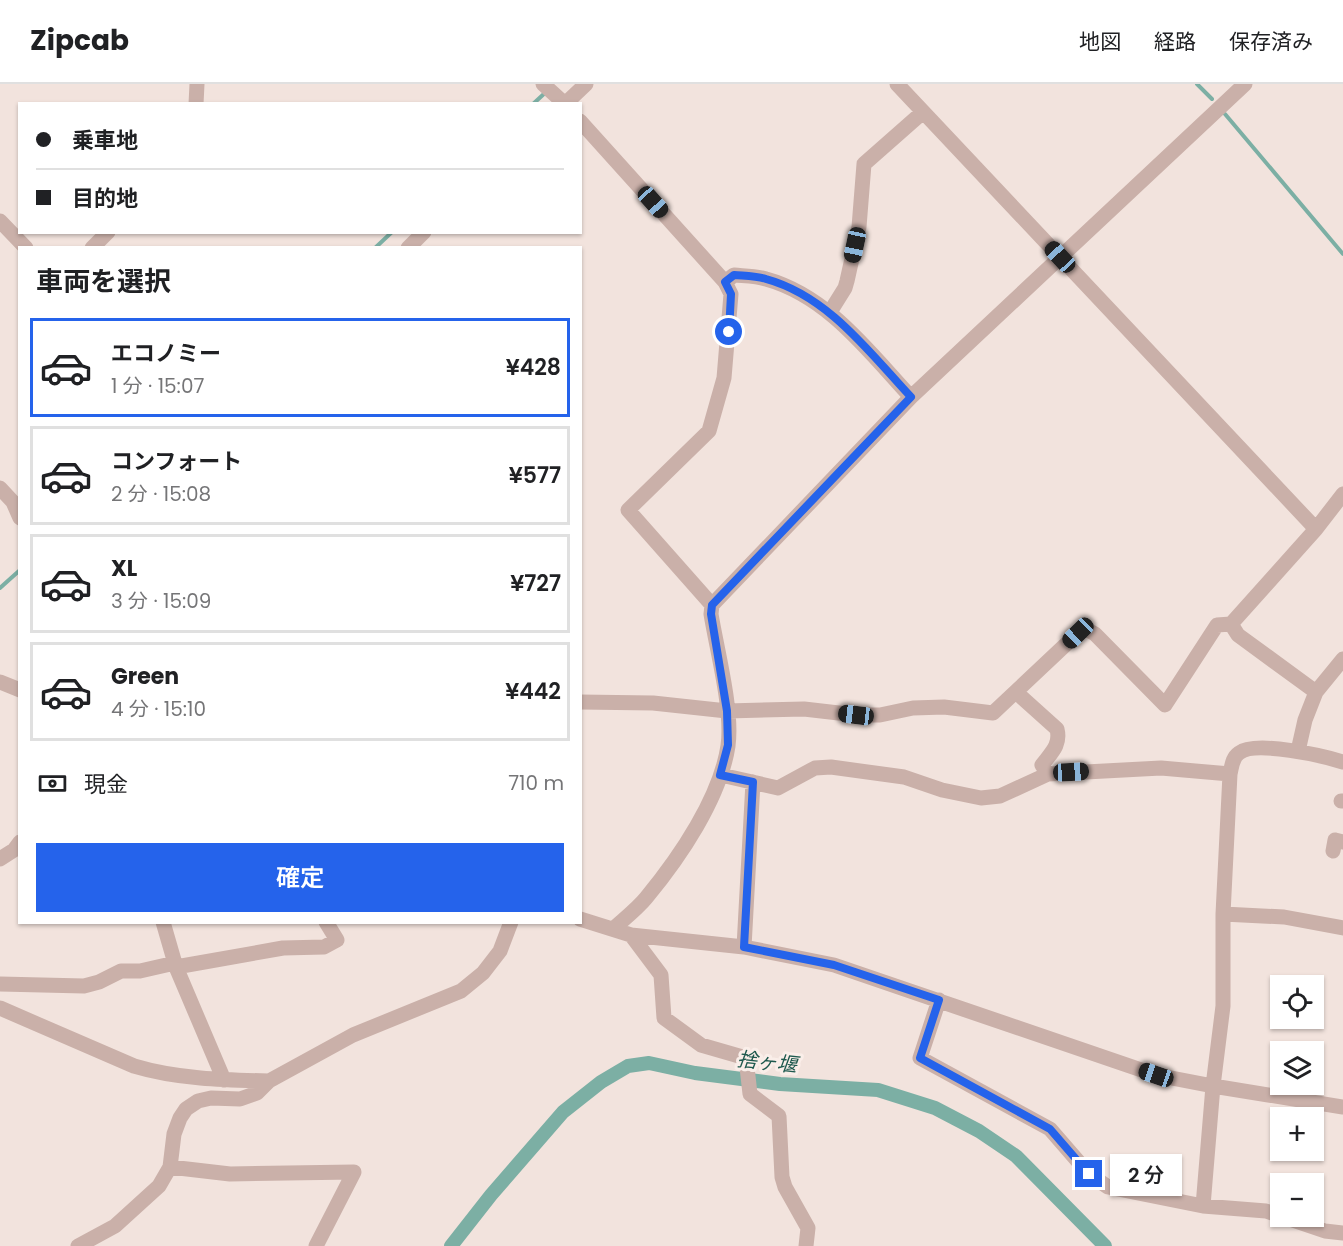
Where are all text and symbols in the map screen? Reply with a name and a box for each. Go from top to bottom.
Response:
text: Zipcab [30,21,129,60]
text: 地図 [1079,27,1121,56]
text: 経路 [1154,27,1196,56]
text: 保存済み [1229,27,1313,56]
text: 乗車地 [72,125,138,156]
text: 目的地 [72,183,138,214]
car [634,183,672,221]
car [842,226,868,264]
car [1041,238,1079,276]
text: 車両を選択 [36,263,171,300]
route start [715,318,742,345]
text: エコノミー [111,338,221,369]
icon: car [39,341,93,395]
text: ¥428 [506,352,561,383]
text: 1 分 · 15:07 [111,372,204,400]
text: コンフォート [111,446,242,477]
icon: car [39,449,93,503]
text: ¥577 [509,460,561,491]
text: 2 分 · 15:08 [111,480,211,508]
text: XL [111,553,137,584]
icon: car [39,557,93,611]
text: ¥727 [510,568,561,599]
text: 3 分 · 15:09 [111,587,211,615]
car [1059,614,1097,652]
text: Green [111,661,179,692]
icon: car [39,665,93,719]
text: ¥442 [505,676,561,707]
text: 4 分 · 15:10 [111,695,206,723]
car [837,704,875,726]
car [1053,762,1089,782]
icon: cash [36,767,69,800]
text: 現金 [84,769,128,800]
text: 710 m [508,769,564,797]
button: 確定 [36,843,564,912]
map controls [1270,975,1324,1227]
button: locate [1270,975,1324,1029]
button: layers [1270,1041,1324,1095]
water label: 捨ヶ堰 [736,1045,802,1079]
car [1136,1061,1176,1089]
button: + [1270,1107,1324,1161]
callout: 2 分 [1110,1153,1182,1195]
route end [1075,1160,1102,1187]
text: 2 分 [1128,1161,1164,1189]
button: − [1270,1173,1324,1227]

